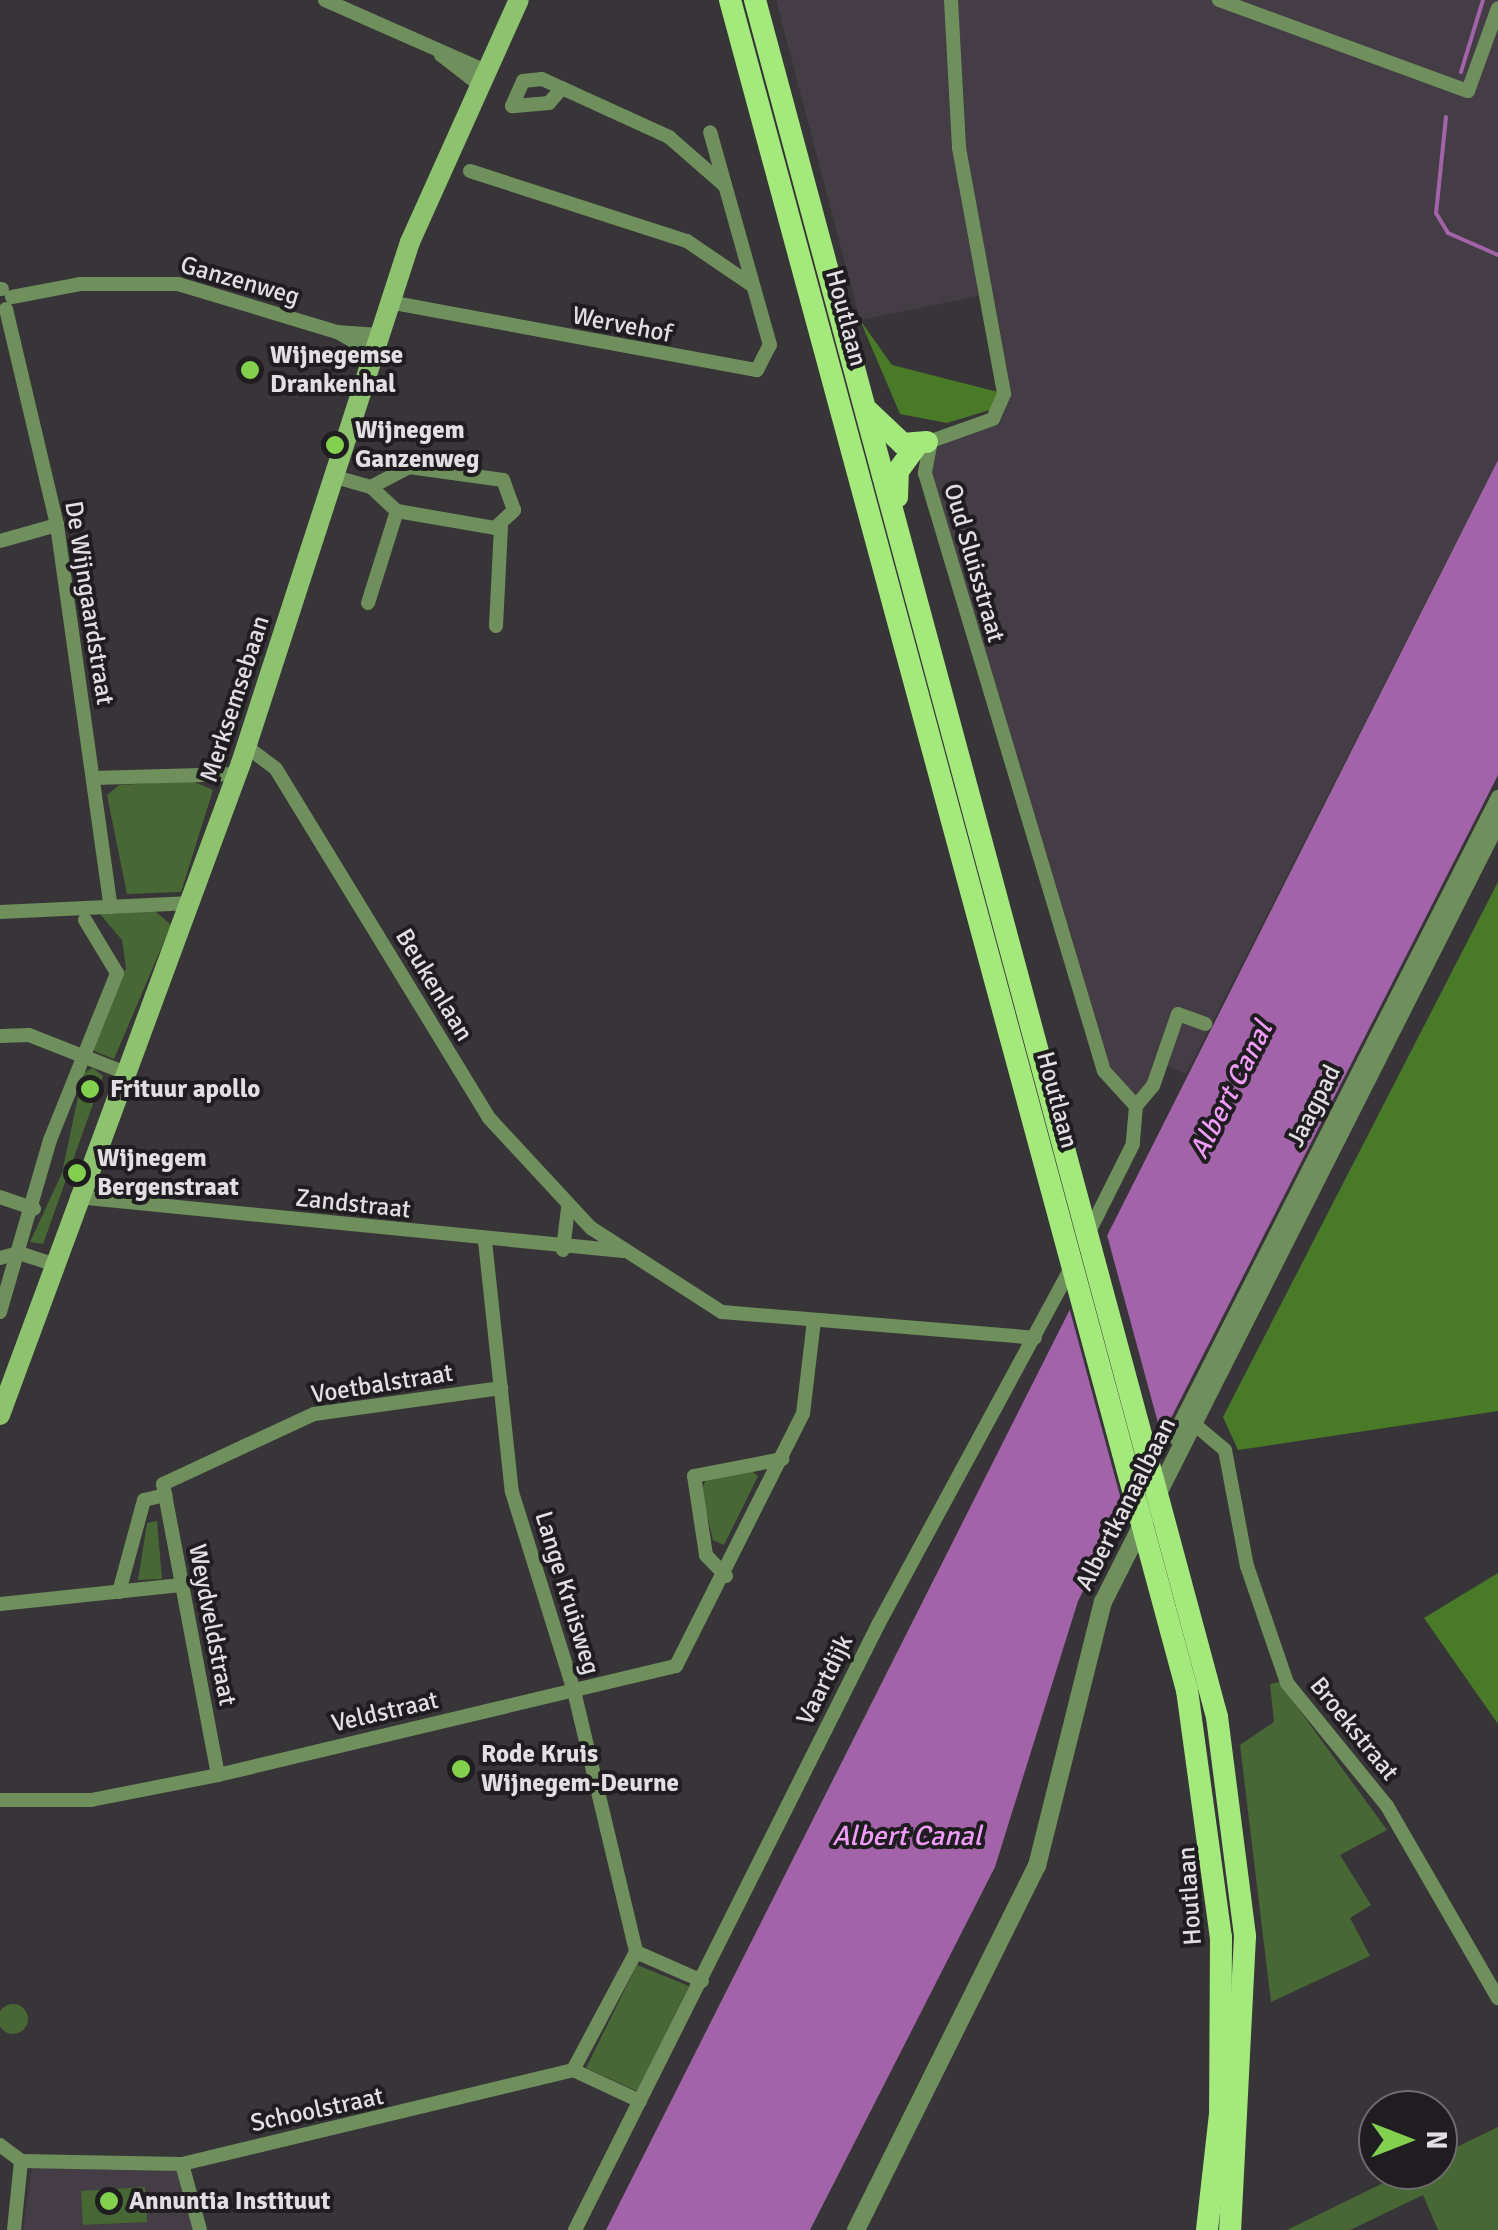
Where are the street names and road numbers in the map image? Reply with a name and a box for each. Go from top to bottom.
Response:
street label: Ganzenweg [177,250,303,312]
street label: Houtlaan [819,266,873,370]
street label: Wervehof [570,301,674,349]
street label: Oud Sluisstraat [937,480,1011,646]
street label: De Wijngaardstraat [58,499,120,707]
street label: Merksemsebaan [194,612,276,786]
street label: Beukenlaan [389,923,479,1047]
street label: Houtlaan [1030,1048,1084,1152]
street label: Jaagpad [1281,1060,1347,1152]
street label: Zandstraat [294,1183,412,1225]
street label: Voetbalstraat [309,1358,455,1410]
street label: Albertkanaalbaan [1069,1412,1183,1596]
street label: Lange Kruisweg [528,1508,606,1678]
street label: Weydveldstraat [182,1542,242,1708]
street label: Vaartdijk [790,1630,860,1730]
street label: Broekstraat [1303,1671,1405,1787]
street label: Veldstraat [329,1685,441,1739]
street label: Houtlaan [1172,1846,1208,1946]
street label: Schoolstraat [248,2081,386,2139]

